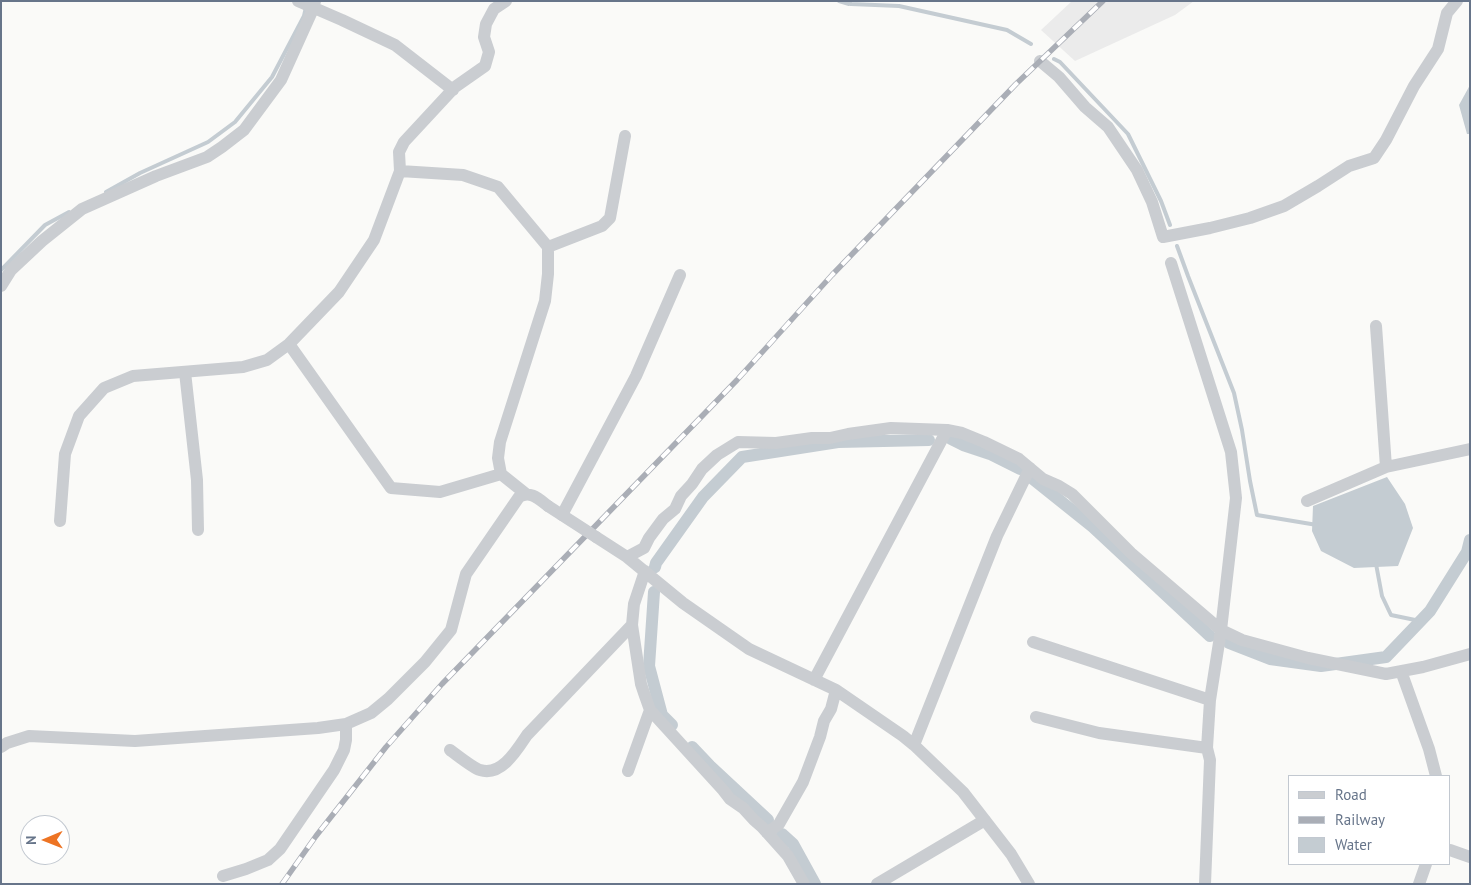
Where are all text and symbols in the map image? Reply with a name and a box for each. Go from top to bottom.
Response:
legend [1288,775,1451,865]
text: Road [1335,785,1367,804]
text: Railway [1335,810,1385,829]
north arrow [20,815,70,865]
text: N [22,835,40,845]
text: Water [1335,835,1372,854]

